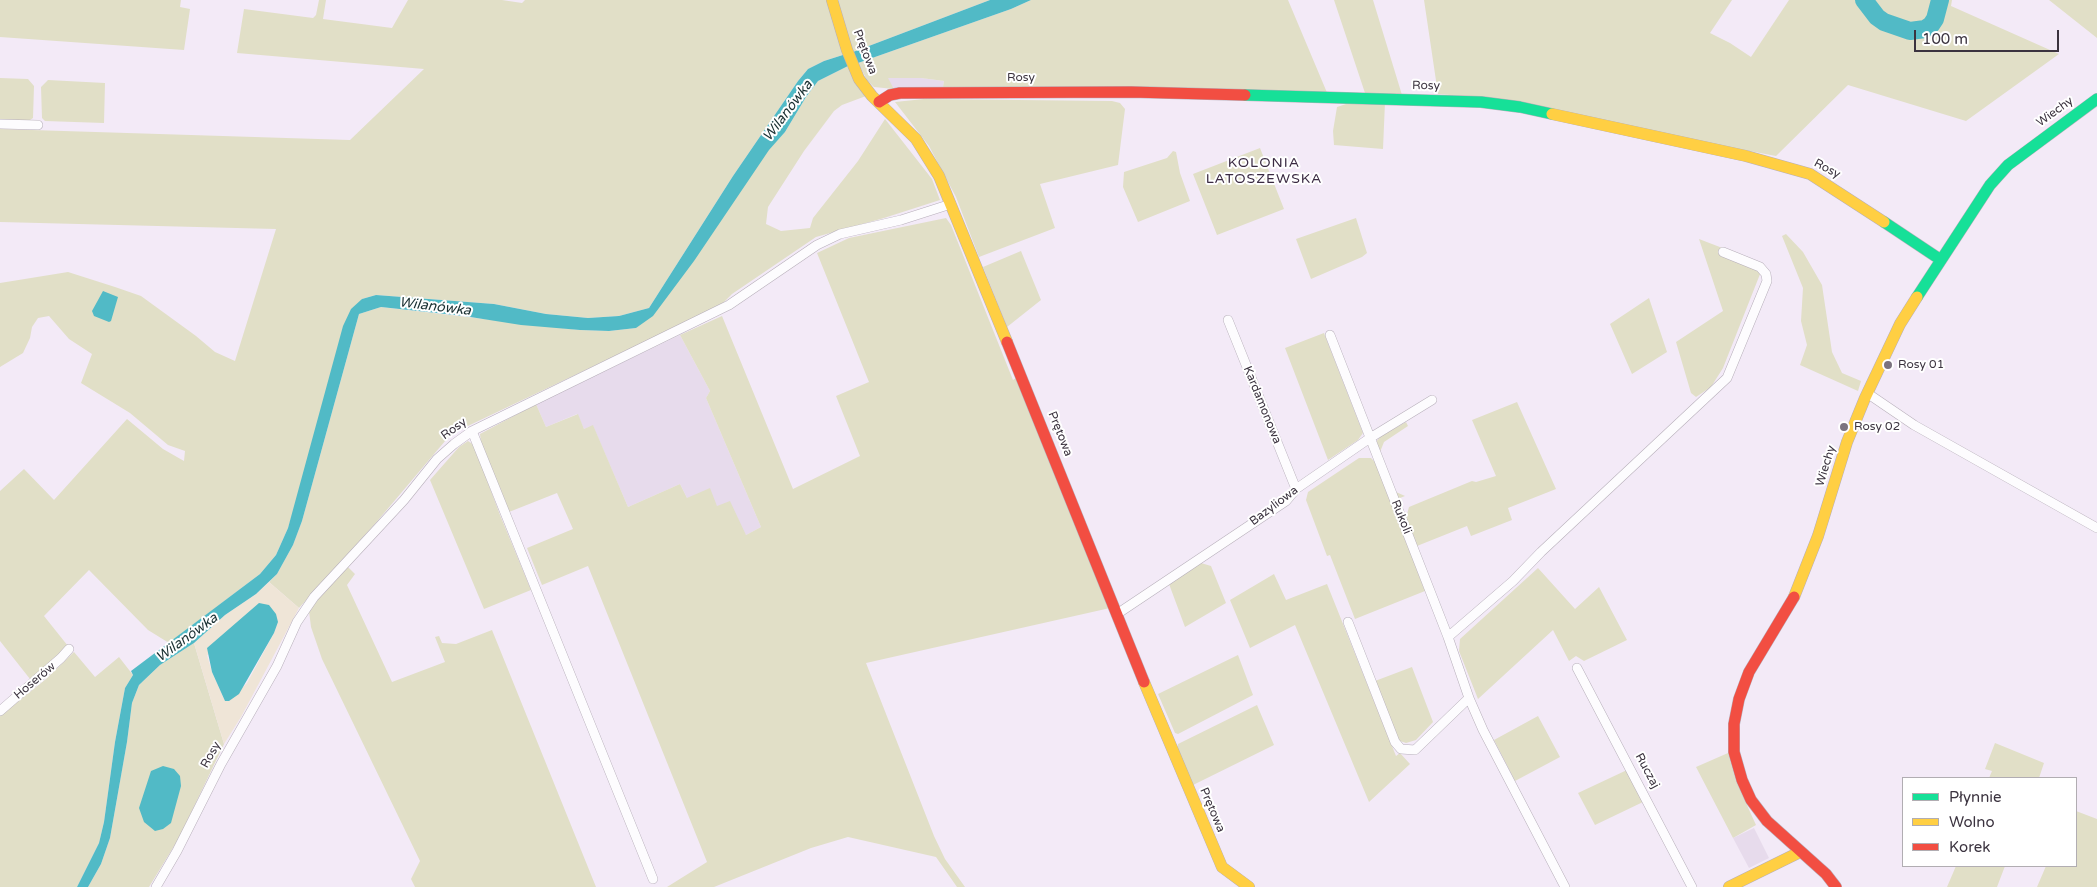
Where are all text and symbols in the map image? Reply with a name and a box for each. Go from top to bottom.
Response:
scale bar [1917,20,2062,52]
street label: Prętowa [850,27,880,77]
text: 100 m [1922,30,1968,48]
street label: Rosy [1007,71,1035,85]
water label: Wilanówka [760,77,816,145]
street label: Rosy [1412,79,1440,93]
street label: Wiechy [2034,94,2076,130]
district label: KOLONIA LATOSZEWSKA [1204,155,1324,188]
street label: Rosy [1811,156,1843,182]
water label: Wilanówka [398,294,472,320]
place label: Rosy 01 [1898,358,1944,372]
marker: Rosy 01 [1882,359,1894,371]
street label: Kardamonowa [1240,364,1284,446]
street label: Prętowa [1045,409,1075,459]
street label: Rosy [438,415,470,443]
place label: Rosy 02 [1854,420,1900,434]
marker: Rosy 02 [1838,421,1850,433]
street label: Wiechy [1813,444,1839,488]
street label: Bazyliowa [1247,483,1301,529]
street label: Rukoli [1388,498,1414,536]
water label: Wilanówka [153,610,221,666]
street label: Hoserów [11,659,59,703]
street label: Rosy [198,739,224,771]
street label: Ruczaj [1632,751,1662,791]
legend [1902,777,2077,867]
street label: Prętowa [1196,786,1228,834]
text: Płynnie [1949,788,2002,806]
text: Wolno [1949,813,1995,831]
text: Korek [1949,838,1990,856]

